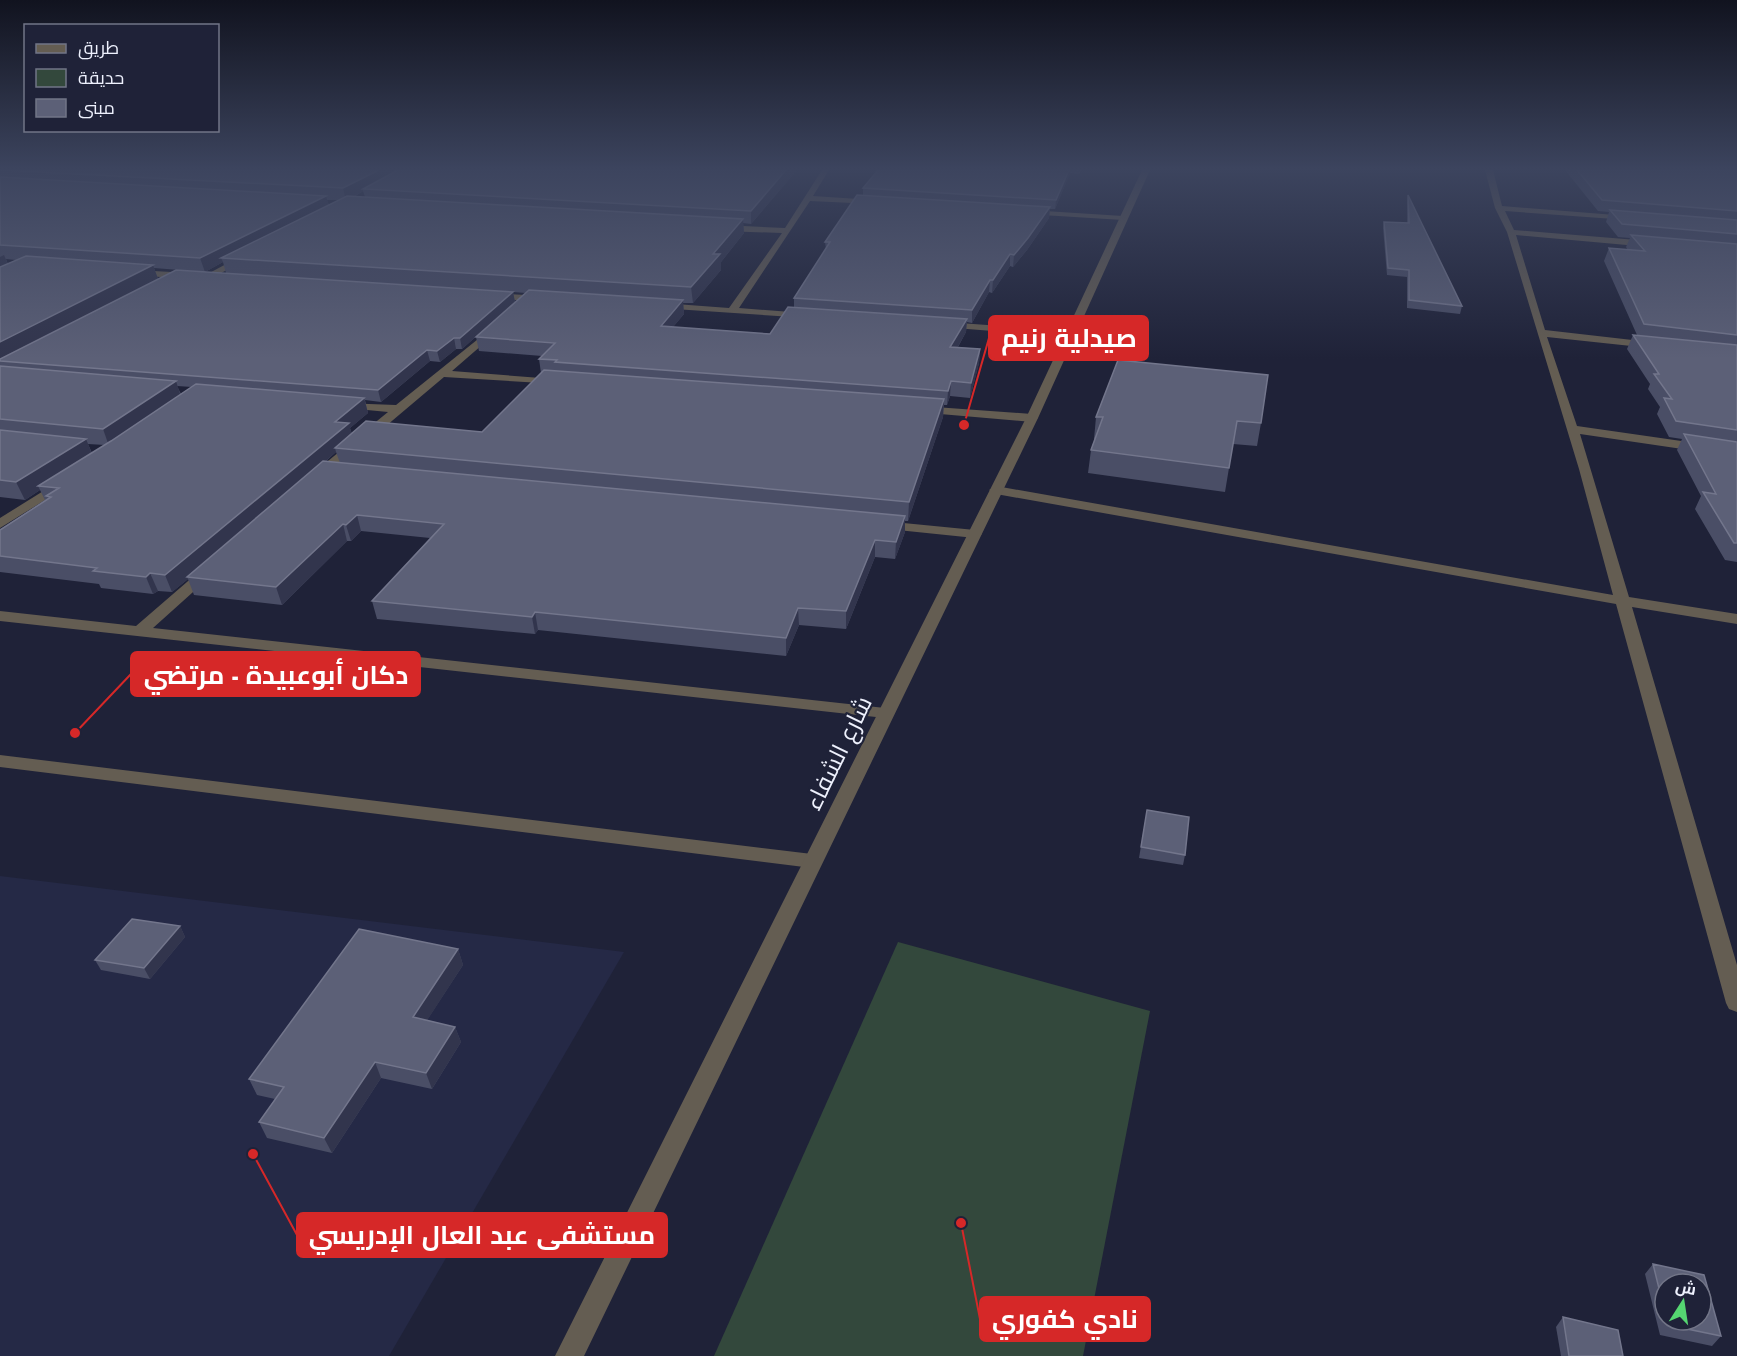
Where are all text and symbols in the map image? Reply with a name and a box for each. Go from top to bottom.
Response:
legend [24,24,219,132]
text: طريق [78,35,119,61]
text: حديقة [78,65,124,91]
text: مبنى [78,95,115,121]
callout: صيدلية رنيم [989,316,1148,360]
text: صيدلية رنيم [1001,319,1137,357]
callout: دكان أبوعبيدة - مرتضي [131,652,420,696]
text: دكان أبوعبيدة - مرتضي [144,656,408,695]
street label: شارع الشفاء [795,690,881,816]
callout: مستشفى عبد العال الإدريسي [297,1213,667,1257]
text: مستشفى عبد العال الإدريسي [309,1216,655,1255]
north arrow [1653,1272,1713,1332]
text: ش [1674,1274,1698,1301]
callout: نادي كفوري [980,1297,1150,1341]
text: نادي كفوري [992,1300,1138,1340]

